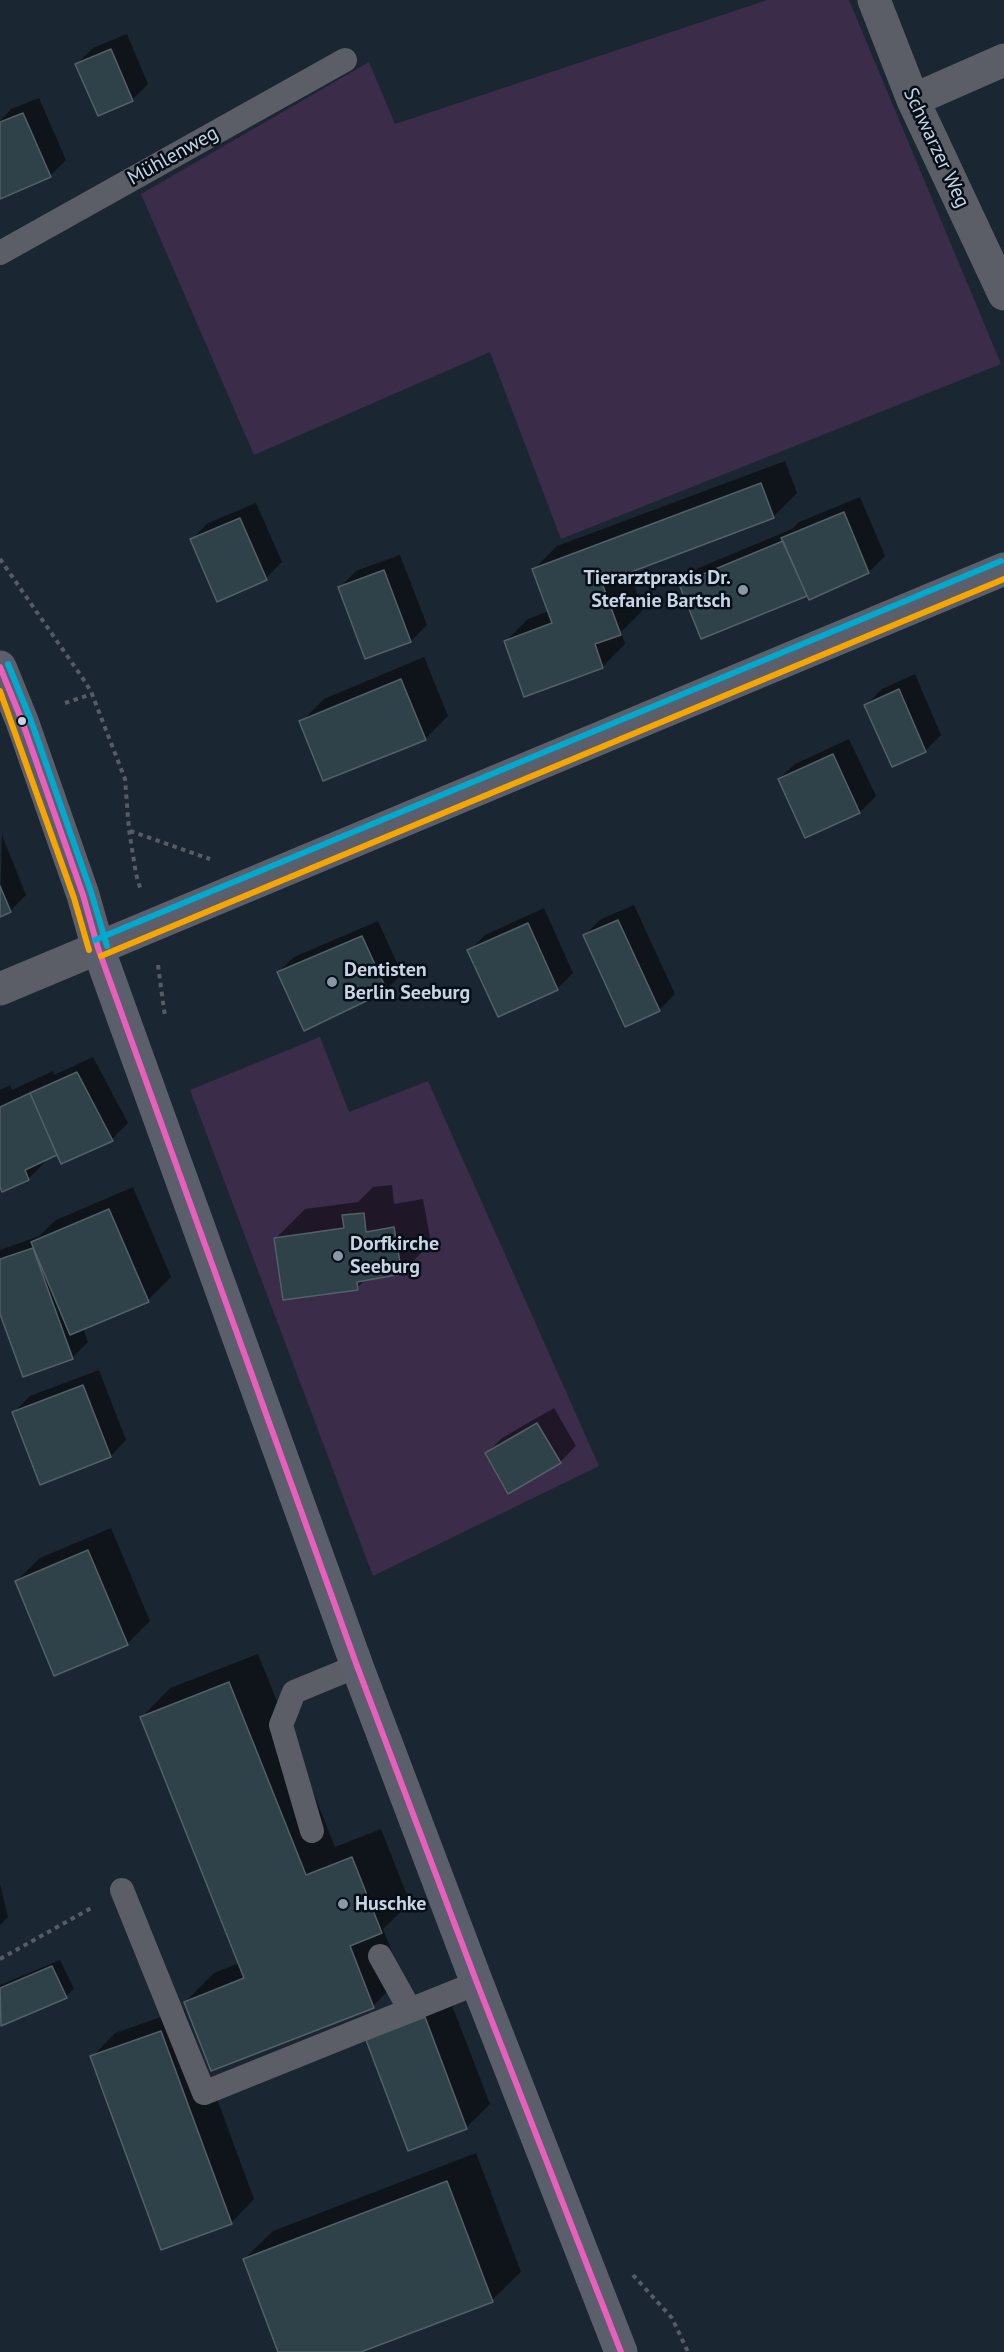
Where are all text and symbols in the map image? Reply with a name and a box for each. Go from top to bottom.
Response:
street label: Schwarzer Weg [898,84,974,212]
street label: Mühlenweg [124,121,222,191]
place label: Tierarztpraxis Dr. Stefanie Bartsch [583,566,731,613]
marker: Tierarztpraxis Dr. Stefanie Bartsch [736,583,750,597]
unlabelled marker [16,715,28,727]
place label: Dentisten Berlin Seeburg [344,958,470,1005]
marker: Dentisten Berlin Seeburg [325,975,339,989]
place label: Dorfkirche Seeburg [350,1232,439,1279]
marker: Dorfkirche Seeburg [331,1249,345,1263]
place label: Huschke [355,1892,427,1916]
marker: Huschke [336,1897,350,1911]

